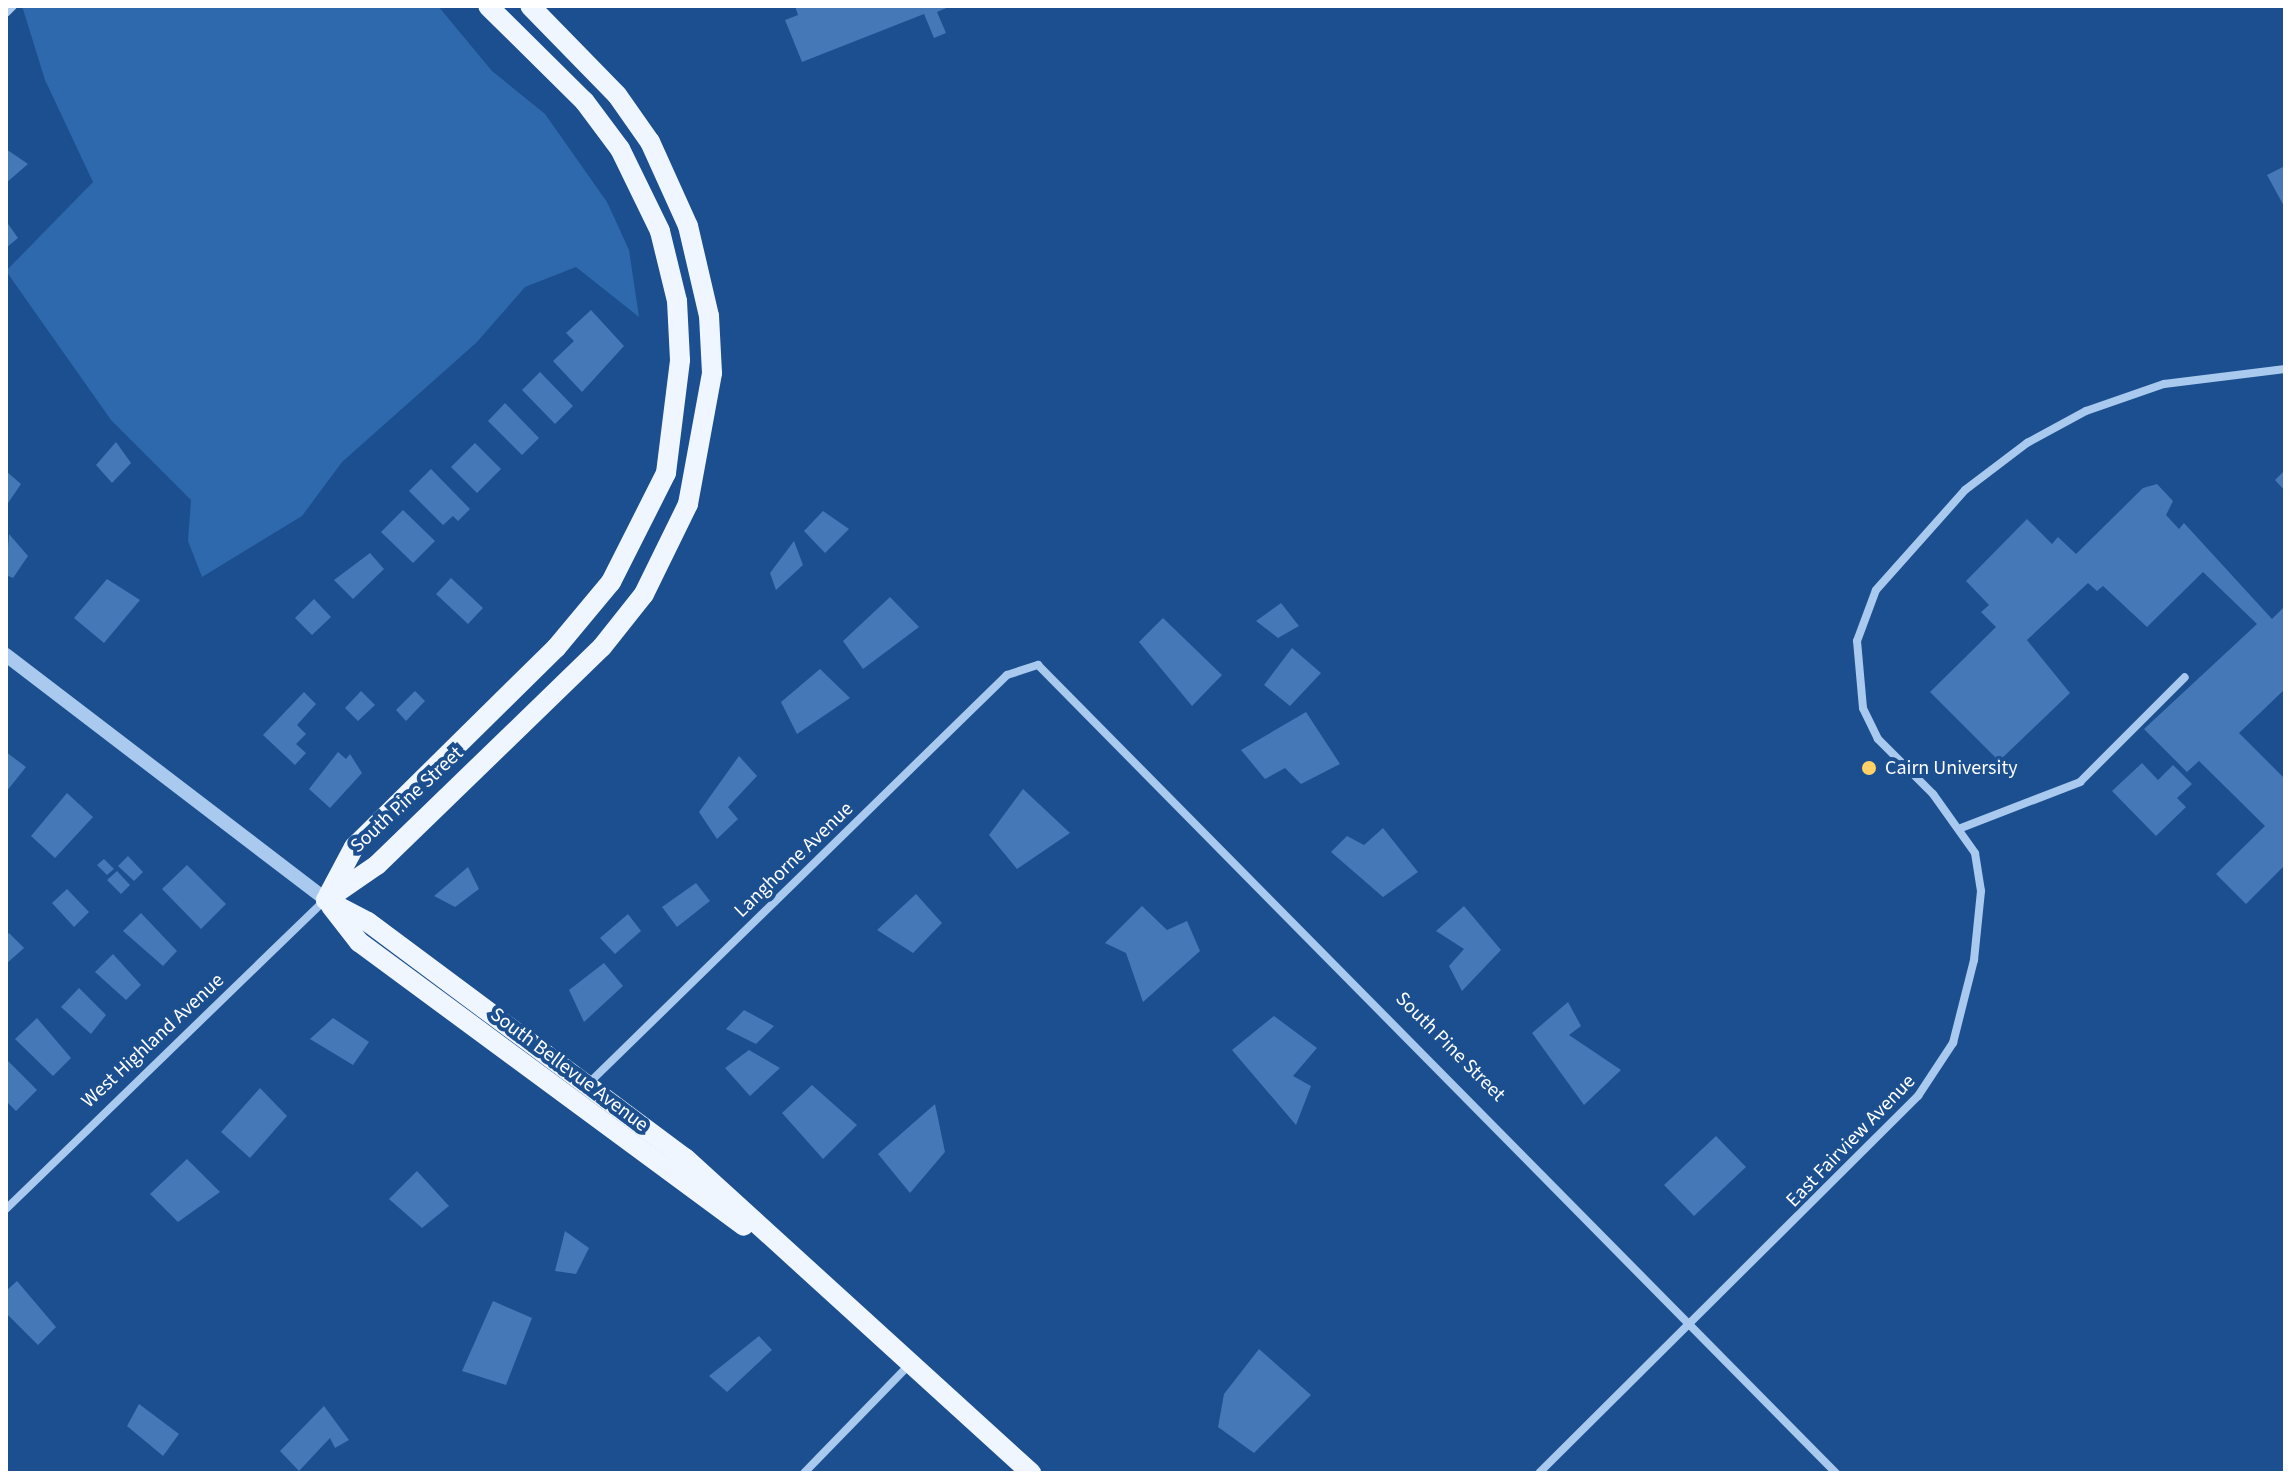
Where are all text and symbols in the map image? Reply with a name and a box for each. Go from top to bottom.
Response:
street label: South Pine Street [346,742,468,858]
place label: Cairn University [1885,756,2018,780]
marker: Cairn University [1860,759,1878,777]
street label: Langhorne Avenue [730,797,858,923]
street label: West Highland Avenue [77,969,229,1113]
street label: South Pine Street [1390,987,1510,1107]
street label: South Bellevue Avenue [485,1003,653,1137]
street label: East Fairview Avenue [1781,1070,1921,1212]

